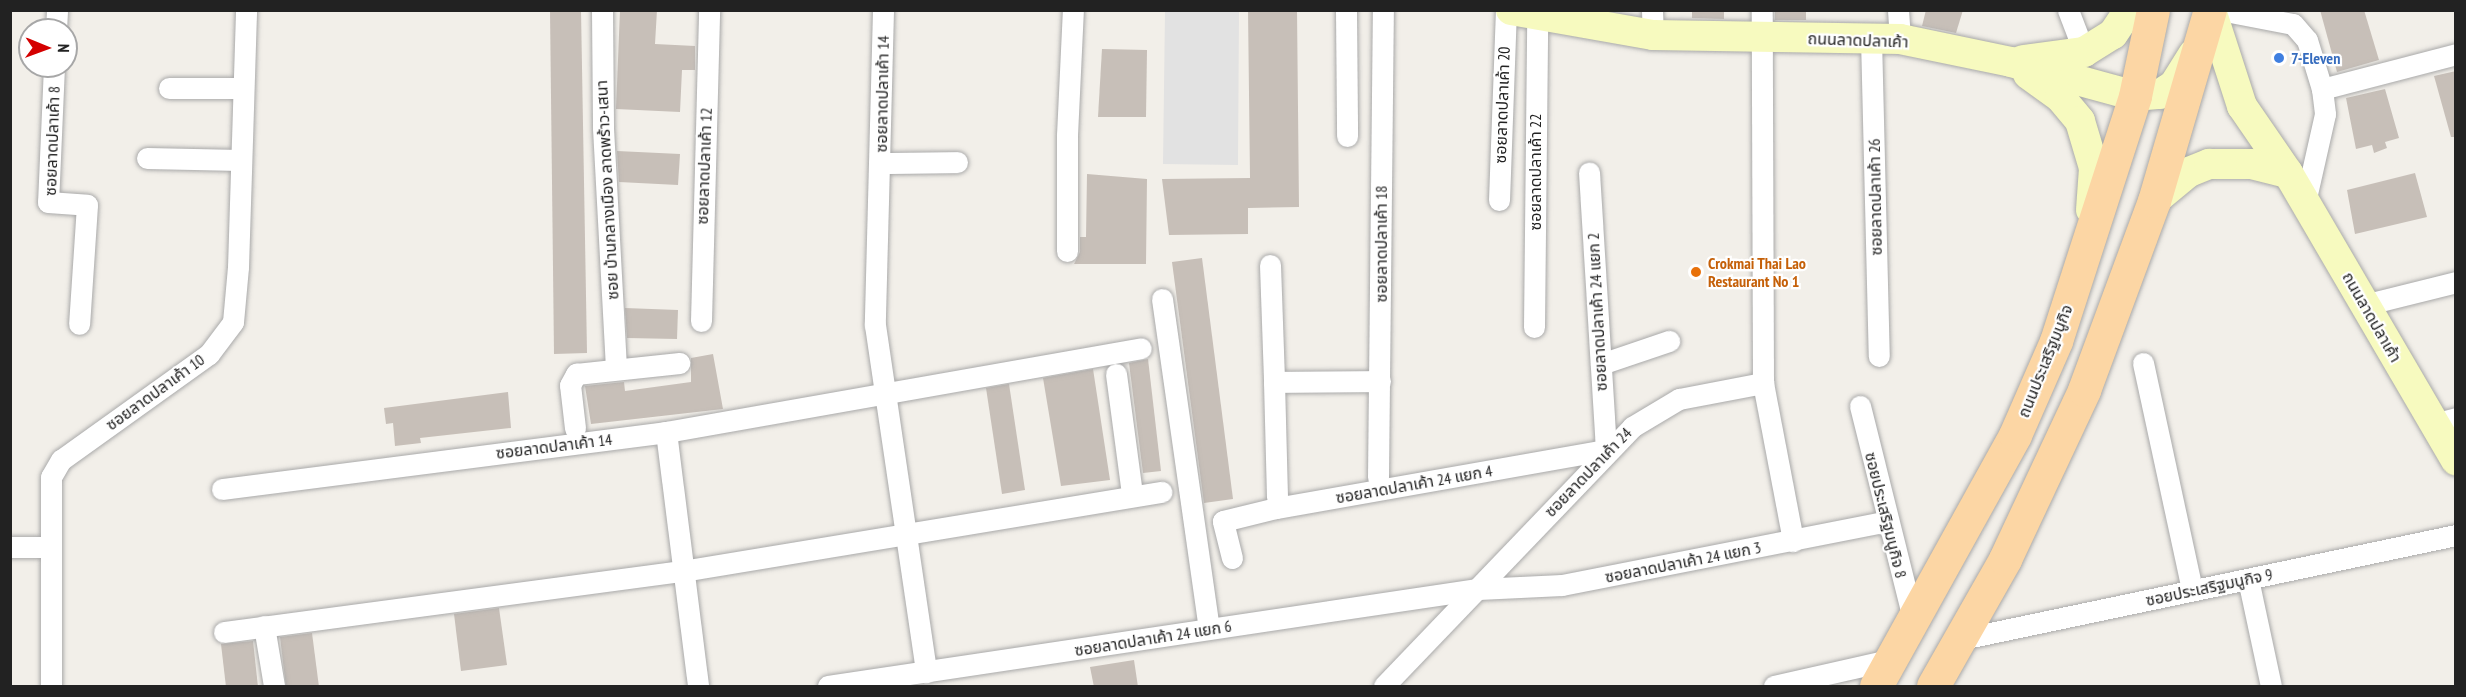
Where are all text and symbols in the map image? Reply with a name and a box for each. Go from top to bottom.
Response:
north arrow [18,18,78,78]
street label: ถนนลาดปลาเค้า [1807,29,1909,51]
street label: ซอยลาดปลาเค้า 14 [871,35,893,153]
text: N [54,44,74,53]
street label: ซอยลาดปลาเค้า 20 [1490,46,1514,164]
place label: 7-Eleven [2291,48,2340,68]
marker: 7-Eleven [2272,51,2286,65]
street label: ซอย บ้านกลางเมือง ลาดพร้าว-เสนา [592,80,622,300]
street label: ซอยลาดปลาเค้า 8 [40,86,64,196]
street label: ซอยลาดปลาเค้า 12 [692,107,716,225]
street label: ซอยลาดปลาเค้า 22 [1525,113,1545,231]
street label: ซอยลาดปลาเค้า 26 [1864,138,1886,256]
street label: ซอยลาดปลาเค้า 18 [1371,185,1391,303]
street label: ซอยลาดปลาเค้า 24 แยก 2 [1583,232,1611,392]
place label: Crokmai Thai Lao Restaurant No 1 [1708,253,1806,291]
marker: Crokmai Thai Lao Restaurant No 1 [1689,265,1703,279]
street label: ถนนลาดปลาเค้า [2338,268,2406,366]
street label: ถนนประเสริฐมนูกิจ [2014,302,2076,420]
street label: ซอยลาดปลาเค้า 10 [102,350,208,434]
street label: ซอยลาดปลาเค้า 24 [1540,423,1636,521]
street label: ซอยลาดปลาเค้า 14 [495,429,613,463]
street label: ซอยประเสริฐมนูกิจ 8 [1861,450,1911,580]
street label: ซอยลาดปลาเค้า 24 แยก 4 [1334,461,1494,507]
street label: ซอยลาดปลาเค้า 24 แยก 3 [1603,537,1763,587]
street label: ซอยประเสริฐมนูกิจ 9 [2144,564,2274,610]
street label: ซอยลาดปลาเค้า 24 แยก 6 [1073,616,1233,660]

